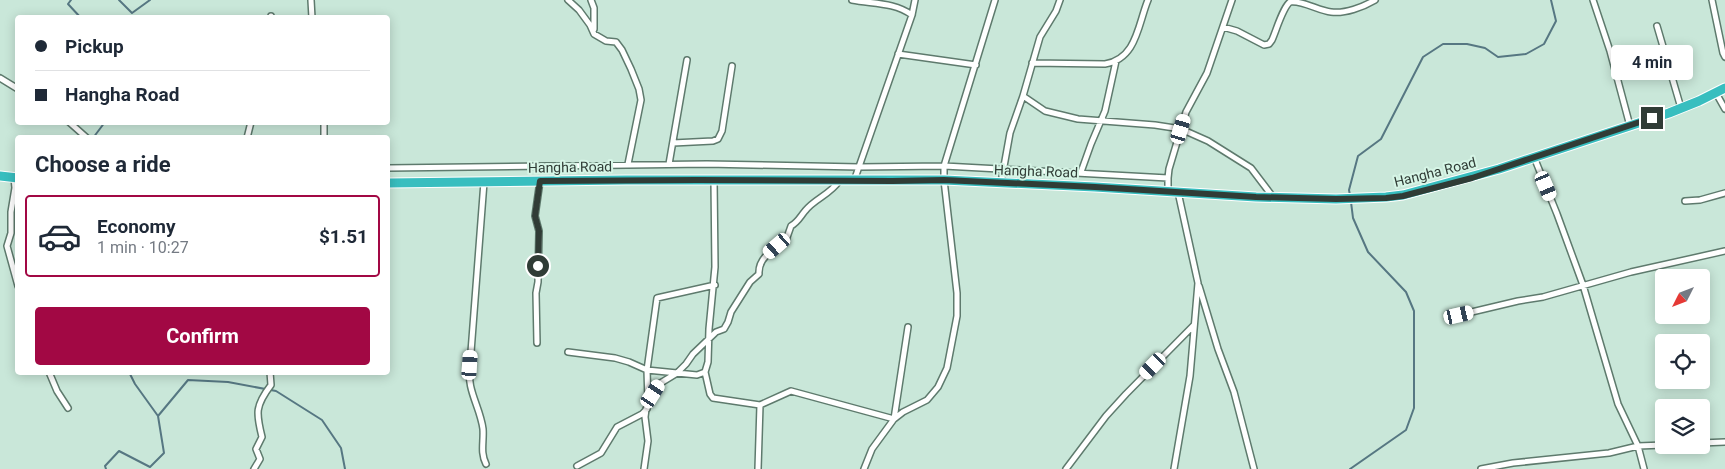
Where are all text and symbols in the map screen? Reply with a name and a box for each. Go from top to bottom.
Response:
text: Pickup [65,35,124,58]
callout: 4 min [1611,46,1693,80]
text: 4 min [1632,53,1672,72]
text: Hangha Road [65,83,179,106]
route end [1641,107,1663,129]
car [1169,112,1192,146]
text: Choose a ride [35,152,171,177]
street label: Hangha Road [1392,154,1478,190]
street label: Hangha Road [528,158,612,176]
street label: Hangha Road [994,162,1078,180]
car [1533,169,1558,203]
icon: car [37,214,82,259]
text: Economy [97,215,176,238]
text: $1.51 [319,225,368,248]
car [760,230,793,262]
text: 1 min · 10:27 [97,238,189,257]
route start [527,255,549,277]
north arrow [1655,269,1710,324]
map controls [1655,269,1710,454]
car [1442,304,1475,326]
button: Confirm [35,307,370,365]
button: locate [1655,334,1710,389]
car [461,350,478,380]
car [1137,350,1168,382]
car [638,377,667,411]
button: layers [1655,399,1710,454]

